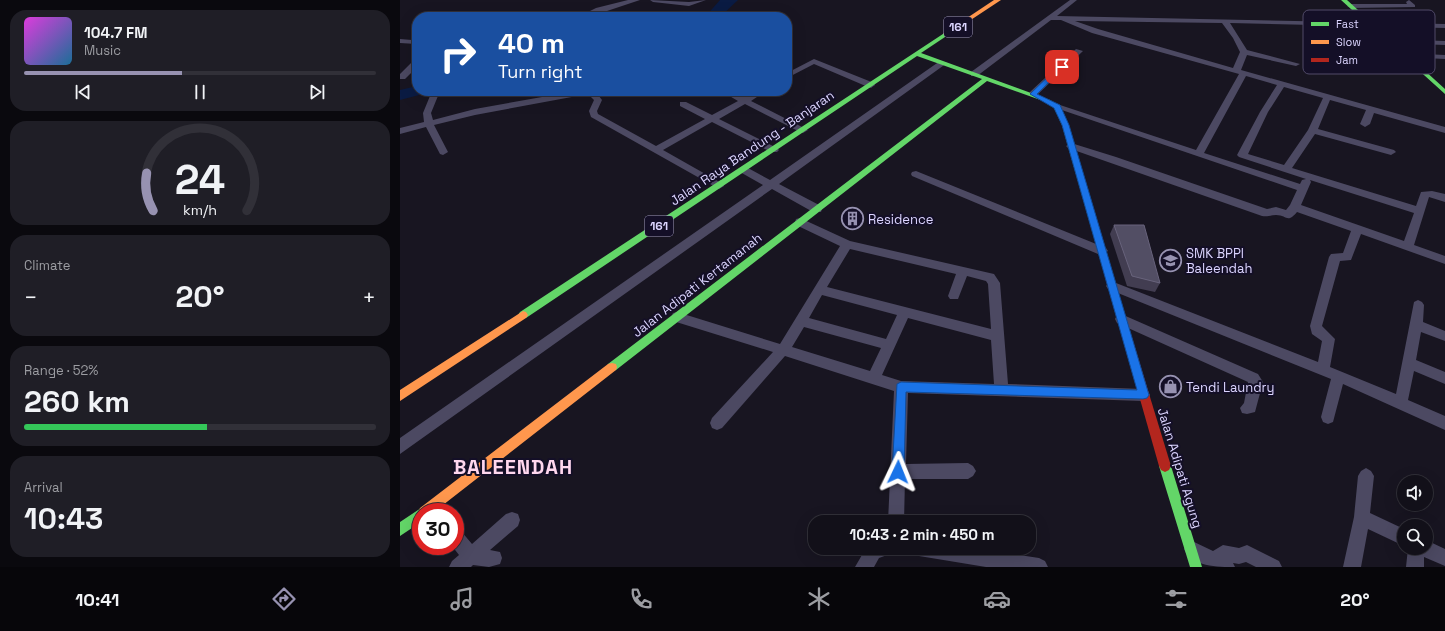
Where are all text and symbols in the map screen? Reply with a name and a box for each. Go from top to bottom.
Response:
legend [1303,10,1435,74]
road number: 161 [944,17,972,37]
text: Fast [1336,17,1359,31]
text: 104.7 FM [84,23,147,42]
text: 40 m [498,25,565,61]
icon: right [432,28,484,80]
text: Slow [1336,35,1361,49]
text: Music [84,42,121,59]
pin [1045,50,1079,84]
text: Jam [1336,53,1358,67]
icon: arrive [1051,56,1073,78]
text: Turn right [498,60,582,83]
icon: previous [72,81,94,103]
icon: pause [189,81,211,103]
icon: next [306,81,328,103]
street label: Jalan Raya Bandung - Banjaran [667,87,837,209]
text: 24 [175,153,225,206]
text: km/h [183,200,217,218]
building icon: Residence [840,206,866,232]
place label: Residence [868,211,933,228]
road number: 161 [645,216,673,236]
street label: Jalan Adipati Kertamanah [629,229,765,341]
place label: SMK BPPI Baleendah [1186,245,1252,277]
school or university icon: SMK BPPI Baleendah [1157,247,1183,273]
text: Climate [24,257,70,274]
text: 20° [175,277,225,316]
text: − [24,283,38,311]
text: + [362,283,376,311]
text: Range · 52% [24,362,98,379]
shop icon: Tendi Laundry [1157,374,1183,400]
place label: Tendi Laundry [1186,379,1274,396]
text: 260 km [24,382,130,421]
street label: Jalan Adipati Agung [1154,406,1206,530]
position arrow [877,451,919,493]
district label: BALEENDAH [453,454,573,480]
map controls [1397,475,1433,555]
button: sound [1397,475,1433,511]
text: Arrival [24,479,63,496]
text: 10:43 [24,499,103,538]
speed limit sign: 30 [412,503,464,555]
button: search [1397,519,1433,555]
text: 10:43 · 2 min · 450 m [849,525,995,544]
icon: directions [270,585,298,613]
icon: music [448,585,476,613]
icon: phone [627,585,655,613]
icon: climate [805,585,833,613]
icon: car [983,585,1011,613]
icon: filters [1162,585,1190,613]
text: 10:41 [75,588,119,611]
text: 20° [1340,588,1370,611]

